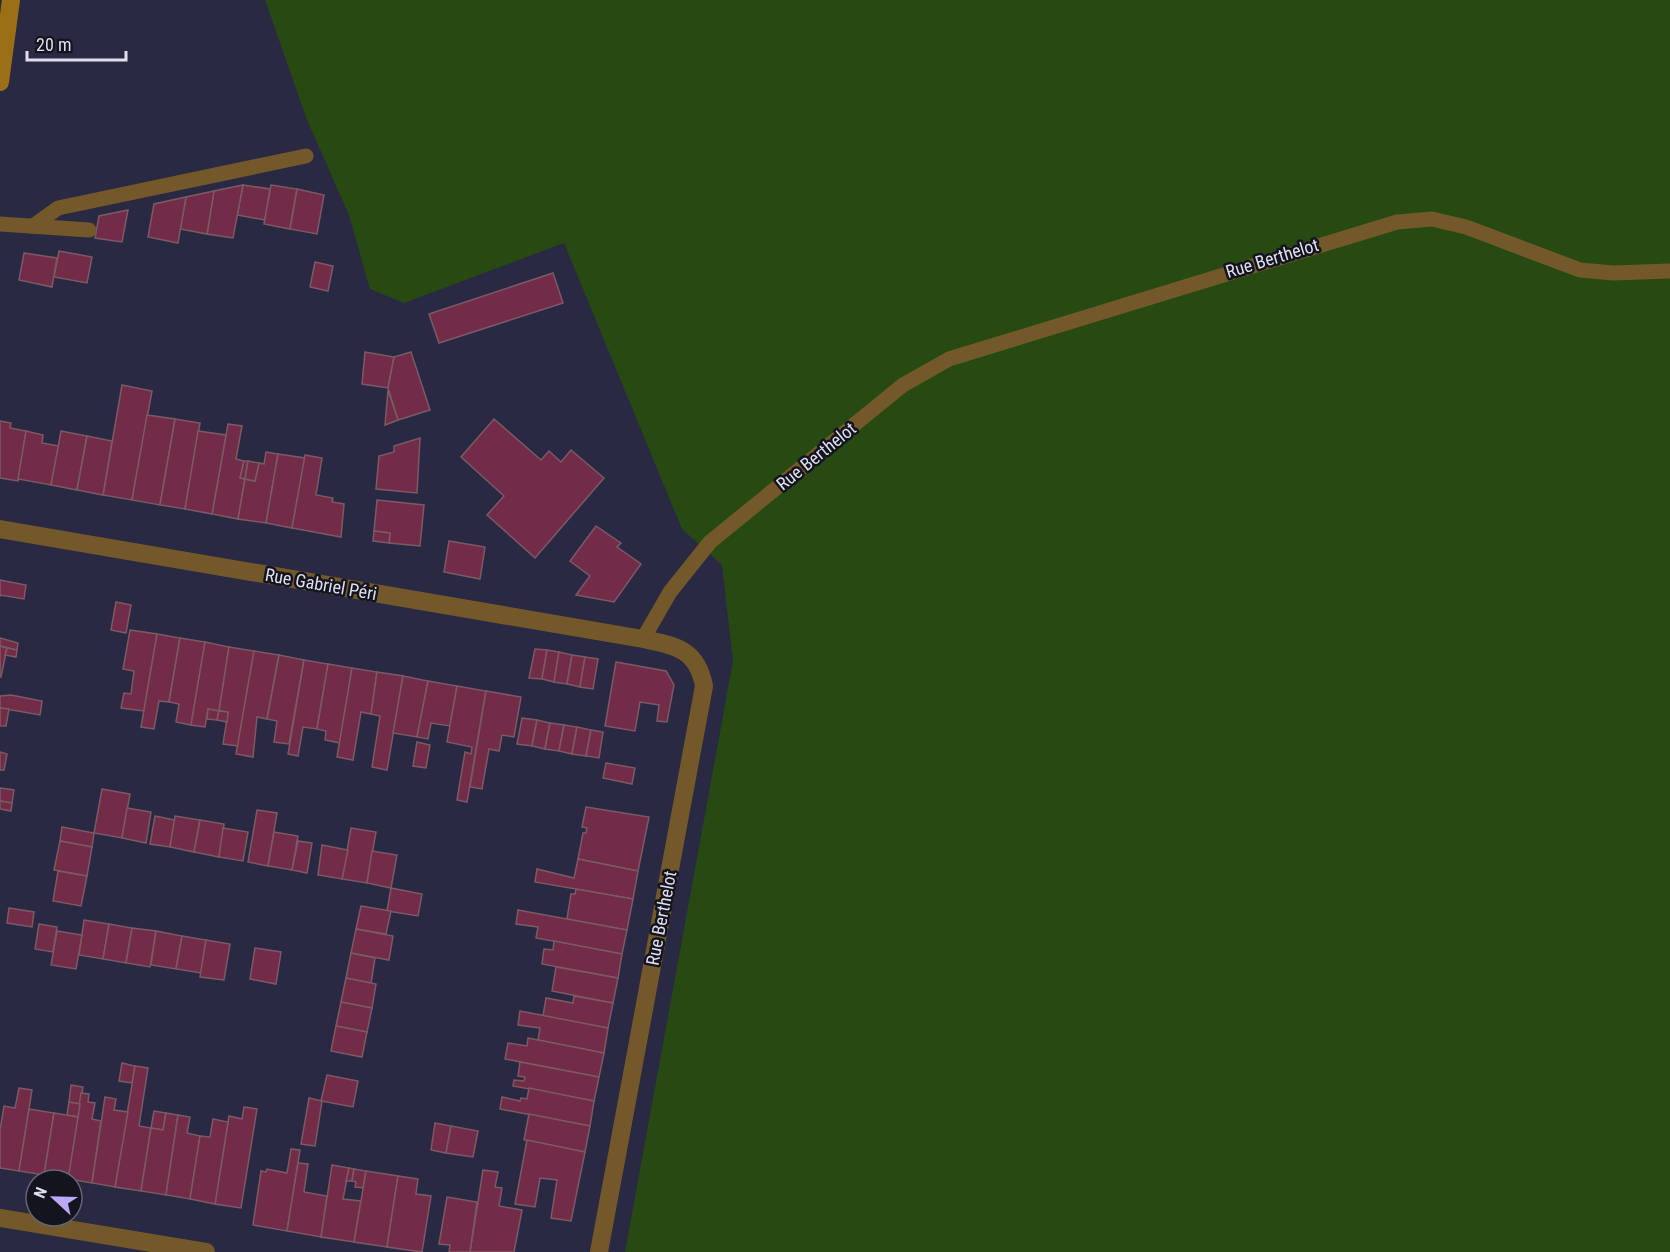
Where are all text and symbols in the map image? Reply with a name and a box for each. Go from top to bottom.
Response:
scale bar [27,24,126,62]
text: 20 m [36,34,71,55]
street label: Rue Berthelot [1223,234,1321,282]
street label: Rue Berthelot [772,418,860,494]
street label: Rue Gabriel Péri [263,564,379,604]
street label: Rue Berthelot [642,869,680,967]
north arrow [24,1168,84,1228]
text: N [30,1184,51,1201]

